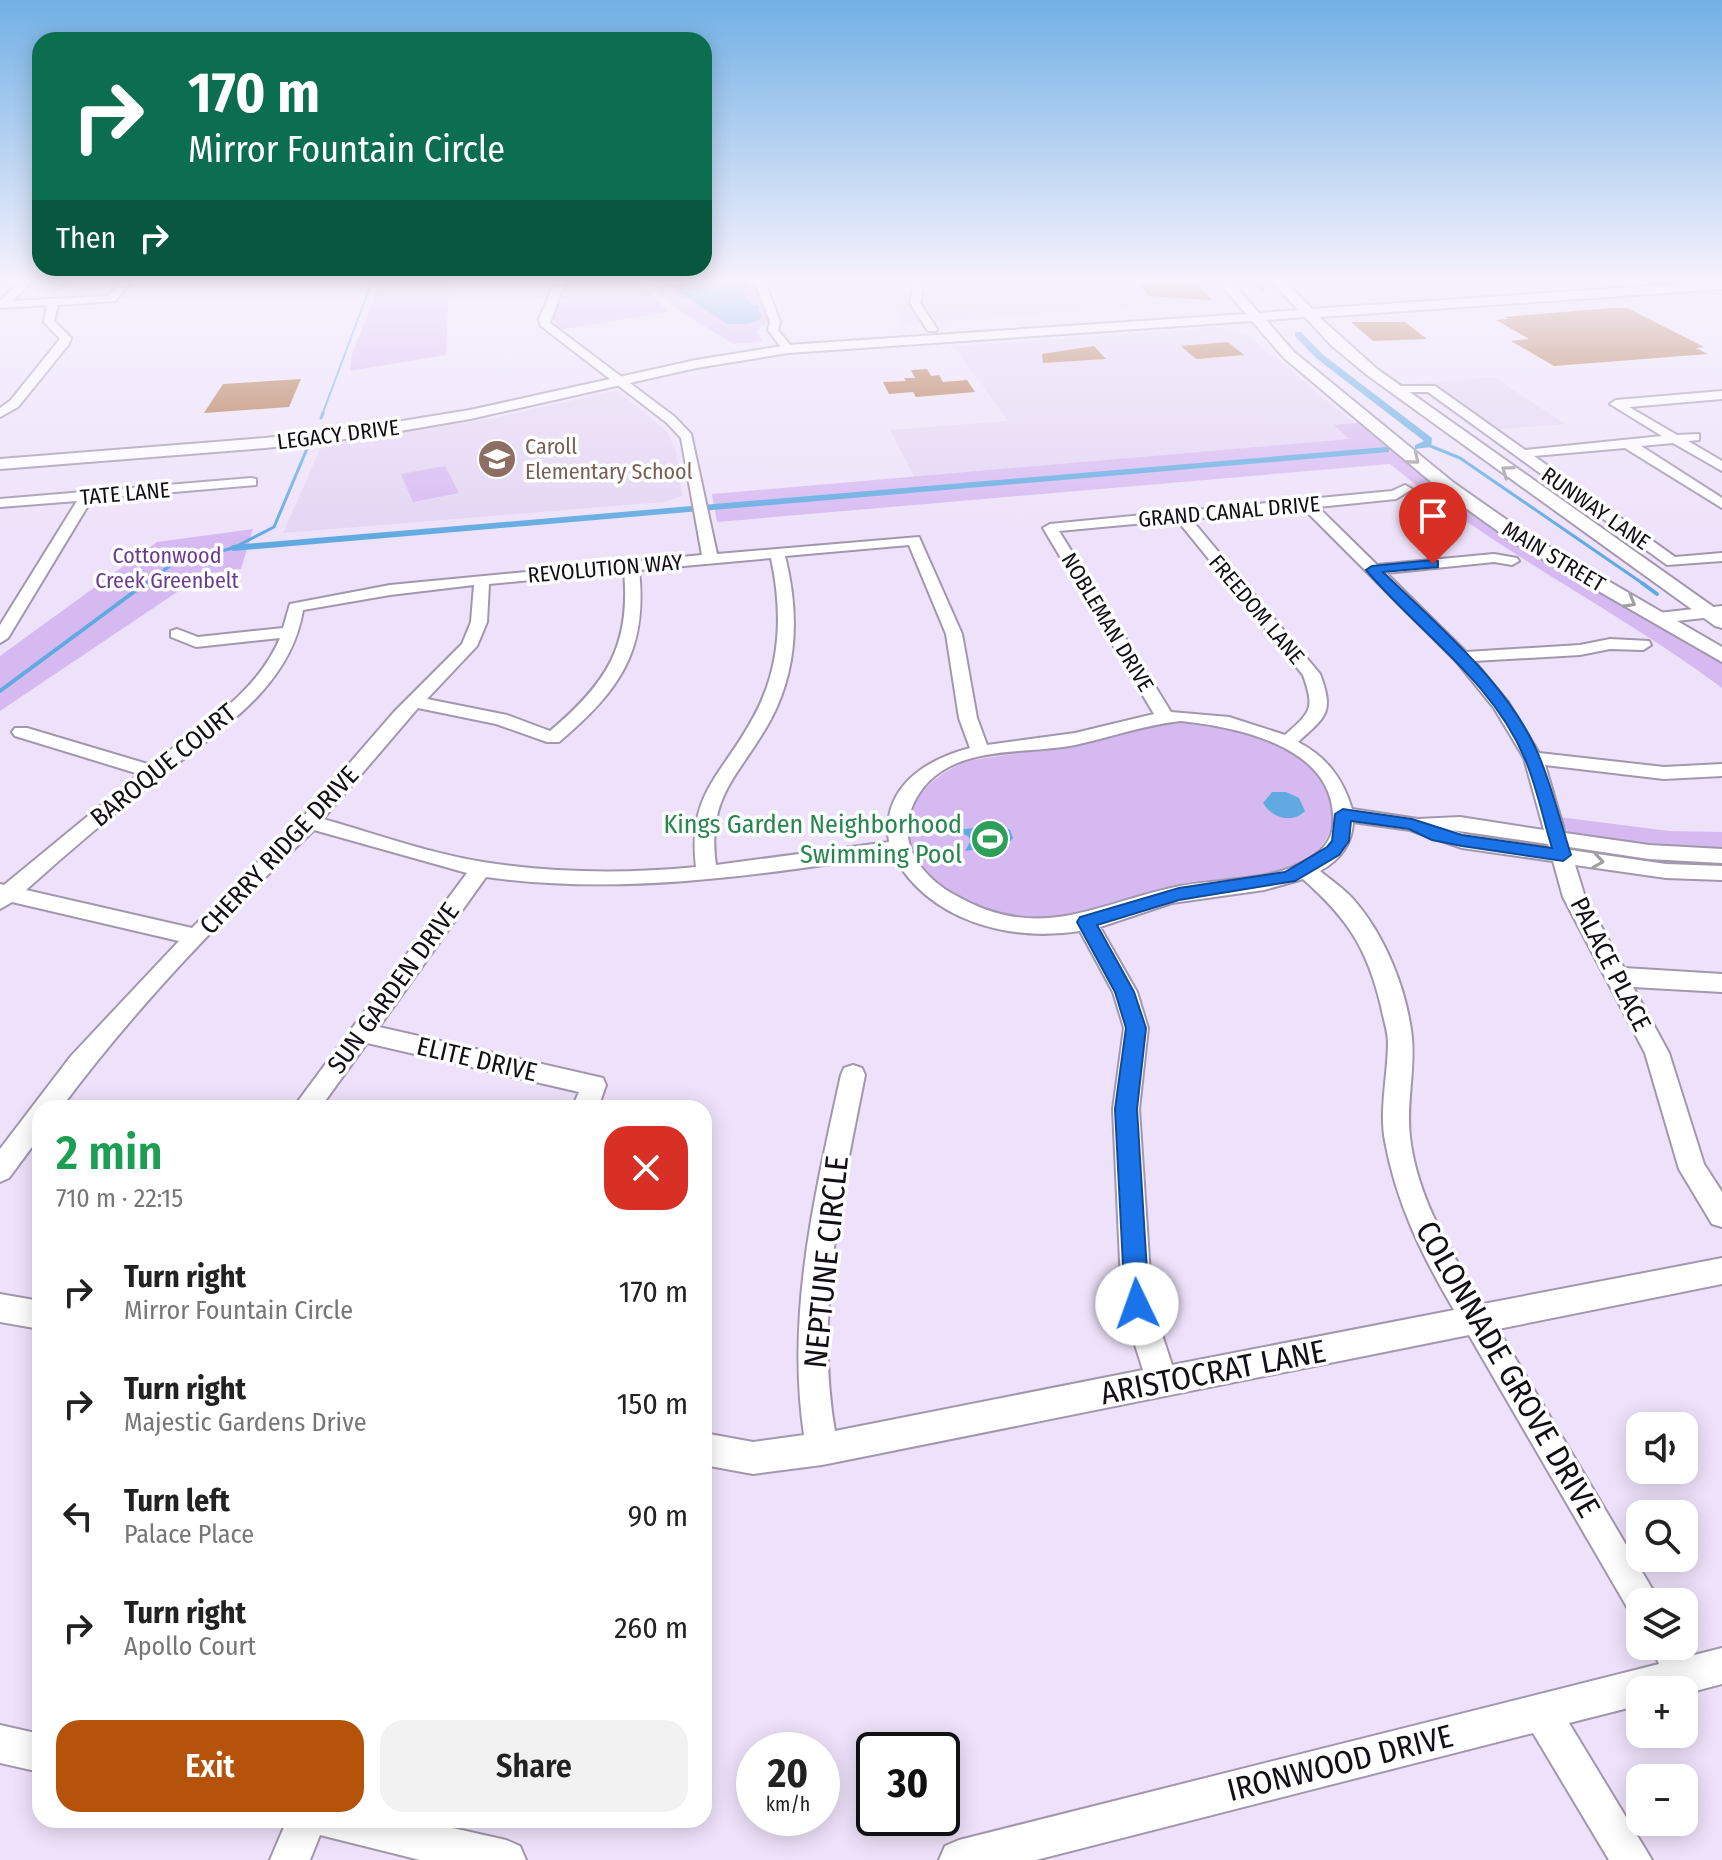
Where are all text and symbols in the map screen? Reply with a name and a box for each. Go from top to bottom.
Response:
text: 170 m [188,60,320,127]
icon: right [56,64,160,168]
text: Mirror Fountain Circle [188,128,505,172]
icon: right [132,216,176,260]
text: Then [56,220,116,256]
street label: LEGACY DRIVE [275,414,401,455]
place label: Caroll Elementary School [525,433,693,485]
school or university icon: Caroll Elementary School [476,438,518,480]
one-way arrow [1405,449,1419,464]
street label: RUNWAY LANE [1536,461,1655,556]
one-way arrow [1502,466,1516,481]
street label: TATE LANE [79,476,171,511]
pin [1399,482,1467,564]
street label: GRAND CANAL DRIVE [1137,490,1321,533]
icon: arrive [1411,494,1455,538]
street label: MAIN STREET [1498,515,1611,598]
park label: Cottonwood Creek Greenbelt [95,542,240,594]
street label: REVOLUTION WAY [526,548,684,589]
street label: NOBLEMAN DRIVE [1056,548,1160,697]
street label: FREEDOM LANE [1203,549,1310,670]
one-way arrow [1621,592,1636,608]
street label: BAROQUE COURT [84,697,242,833]
street label: CHERRY RIDGE DRIVE [193,760,365,941]
place label: Kings Garden Neighborhood Swimming Pool [663,809,962,870]
sports icon: Kings Garden Neighborhood Swimming Pool [969,818,1011,860]
one-way arrow [1591,852,1605,869]
street label: PALACE PLACE [1564,892,1658,1036]
street label: SUN GARDEN DRIVE [321,897,466,1080]
street label: ELITE DRIVE [414,1031,540,1088]
text: 2 min [56,1124,163,1182]
button: close [604,1126,688,1210]
street label: NEPTUNE CIRCLE [796,1154,856,1370]
text: 710 m · 22:15 [56,1183,183,1214]
street label: COLONNADE GROVE DRIVE [1408,1214,1608,1524]
text: Turn right [124,1259,246,1295]
position arrow [1095,1262,1179,1346]
icon: right [56,1270,100,1314]
text: 170 m [619,1274,688,1310]
text: Mirror Fountain Circle [124,1295,353,1326]
street label: ARISTOCRAT LANE [1097,1332,1329,1412]
text: Turn right [124,1371,246,1407]
icon: right [56,1382,100,1426]
text: 150 m [617,1386,688,1422]
text: Majestic Gardens Drive [124,1407,366,1438]
map controls [1626,1412,1698,1836]
button: sound [1626,1412,1698,1484]
text: Turn left [124,1483,230,1519]
icon: left [56,1494,100,1538]
text: 90 m [628,1498,688,1534]
button: search [1626,1500,1698,1572]
text: Palace Place [124,1519,254,1550]
button: layers [1626,1588,1698,1660]
text: Turn right [124,1595,246,1631]
icon: right [56,1606,100,1650]
text: 260 m [614,1610,688,1646]
text: Apollo Court [124,1631,256,1662]
button: + [1626,1676,1698,1748]
street label: IRONWOOD DRIVE [1223,1717,1457,1809]
button: Exit [56,1720,364,1812]
button: Share [380,1720,688,1812]
speed limit sign: 30 [856,1732,960,1836]
text: 20 [768,1750,808,1798]
button: − [1626,1764,1698,1836]
text: km/h [766,1792,810,1816]

